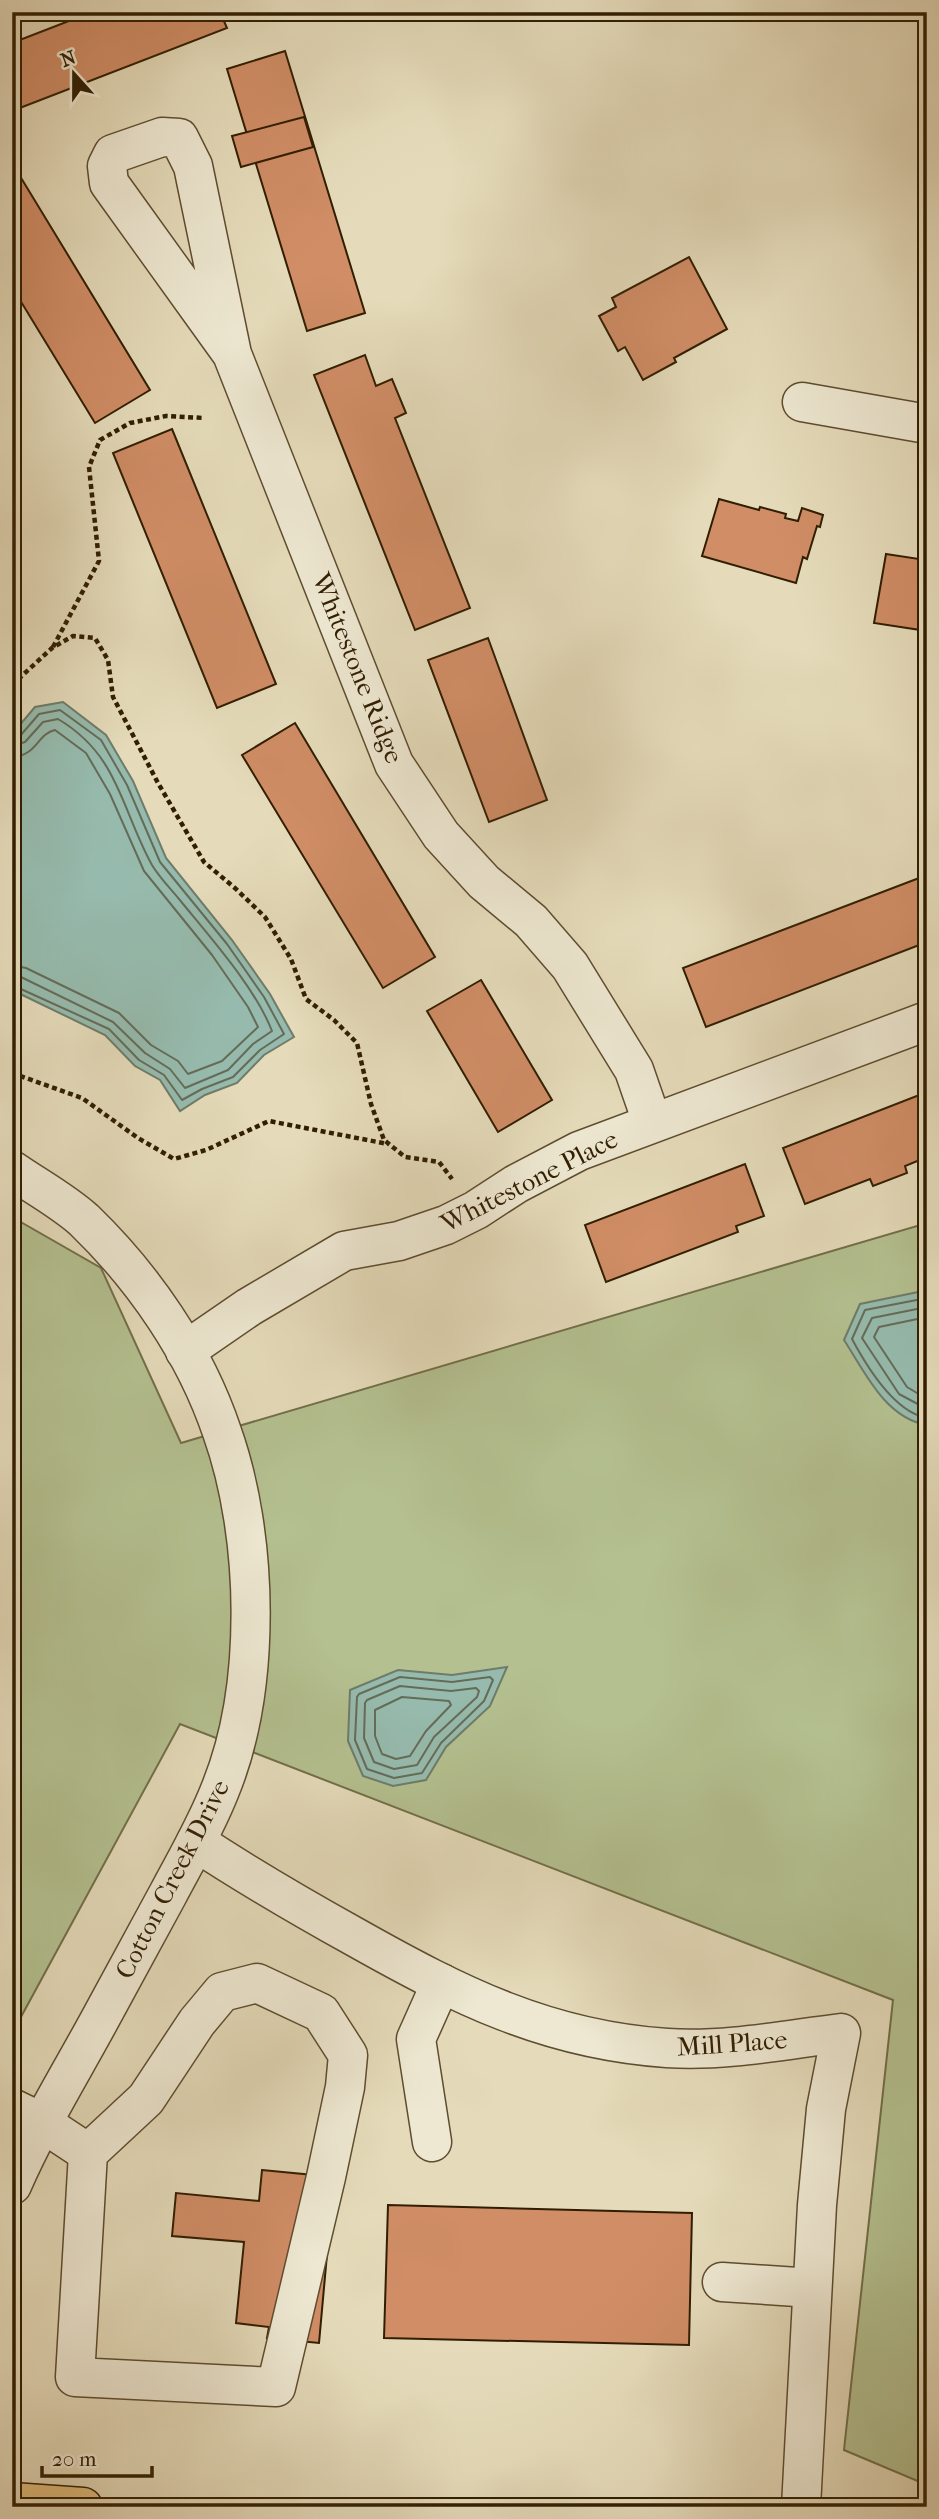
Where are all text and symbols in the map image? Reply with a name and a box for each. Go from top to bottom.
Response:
north arrow [38,38,108,108]
text: N [58,46,79,72]
street label: Whitestone Ridge [305,568,410,768]
street label: Whitestone Place [435,1123,623,1240]
street label: Cotton Creek Drive [109,1774,236,1984]
street label: Mill Place [676,2024,788,2063]
scale bar [42,2435,152,2479]
text: 20 m [52,2447,97,2471]

